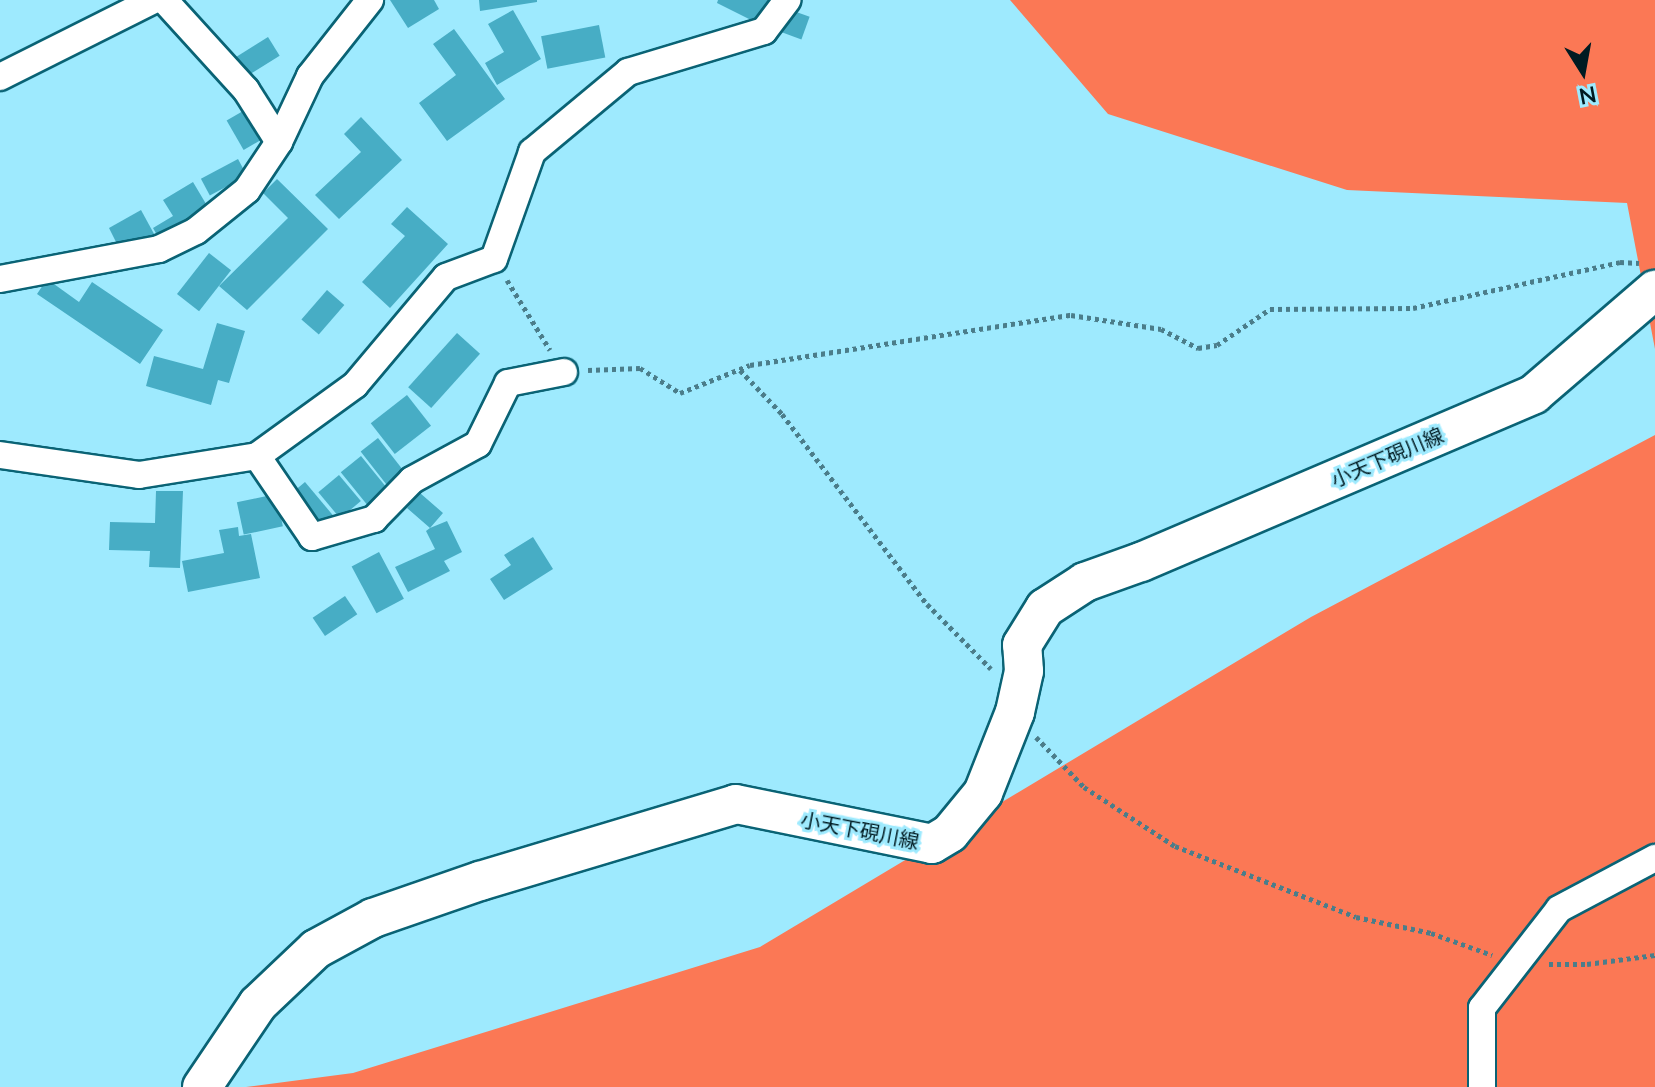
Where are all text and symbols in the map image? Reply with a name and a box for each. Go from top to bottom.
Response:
north arrow [1543,32,1623,112]
text: N [1577,81,1599,111]
street label: 小天下硯川線 [1327,423,1447,491]
street label: 小天下硯川線 [799,807,921,853]

